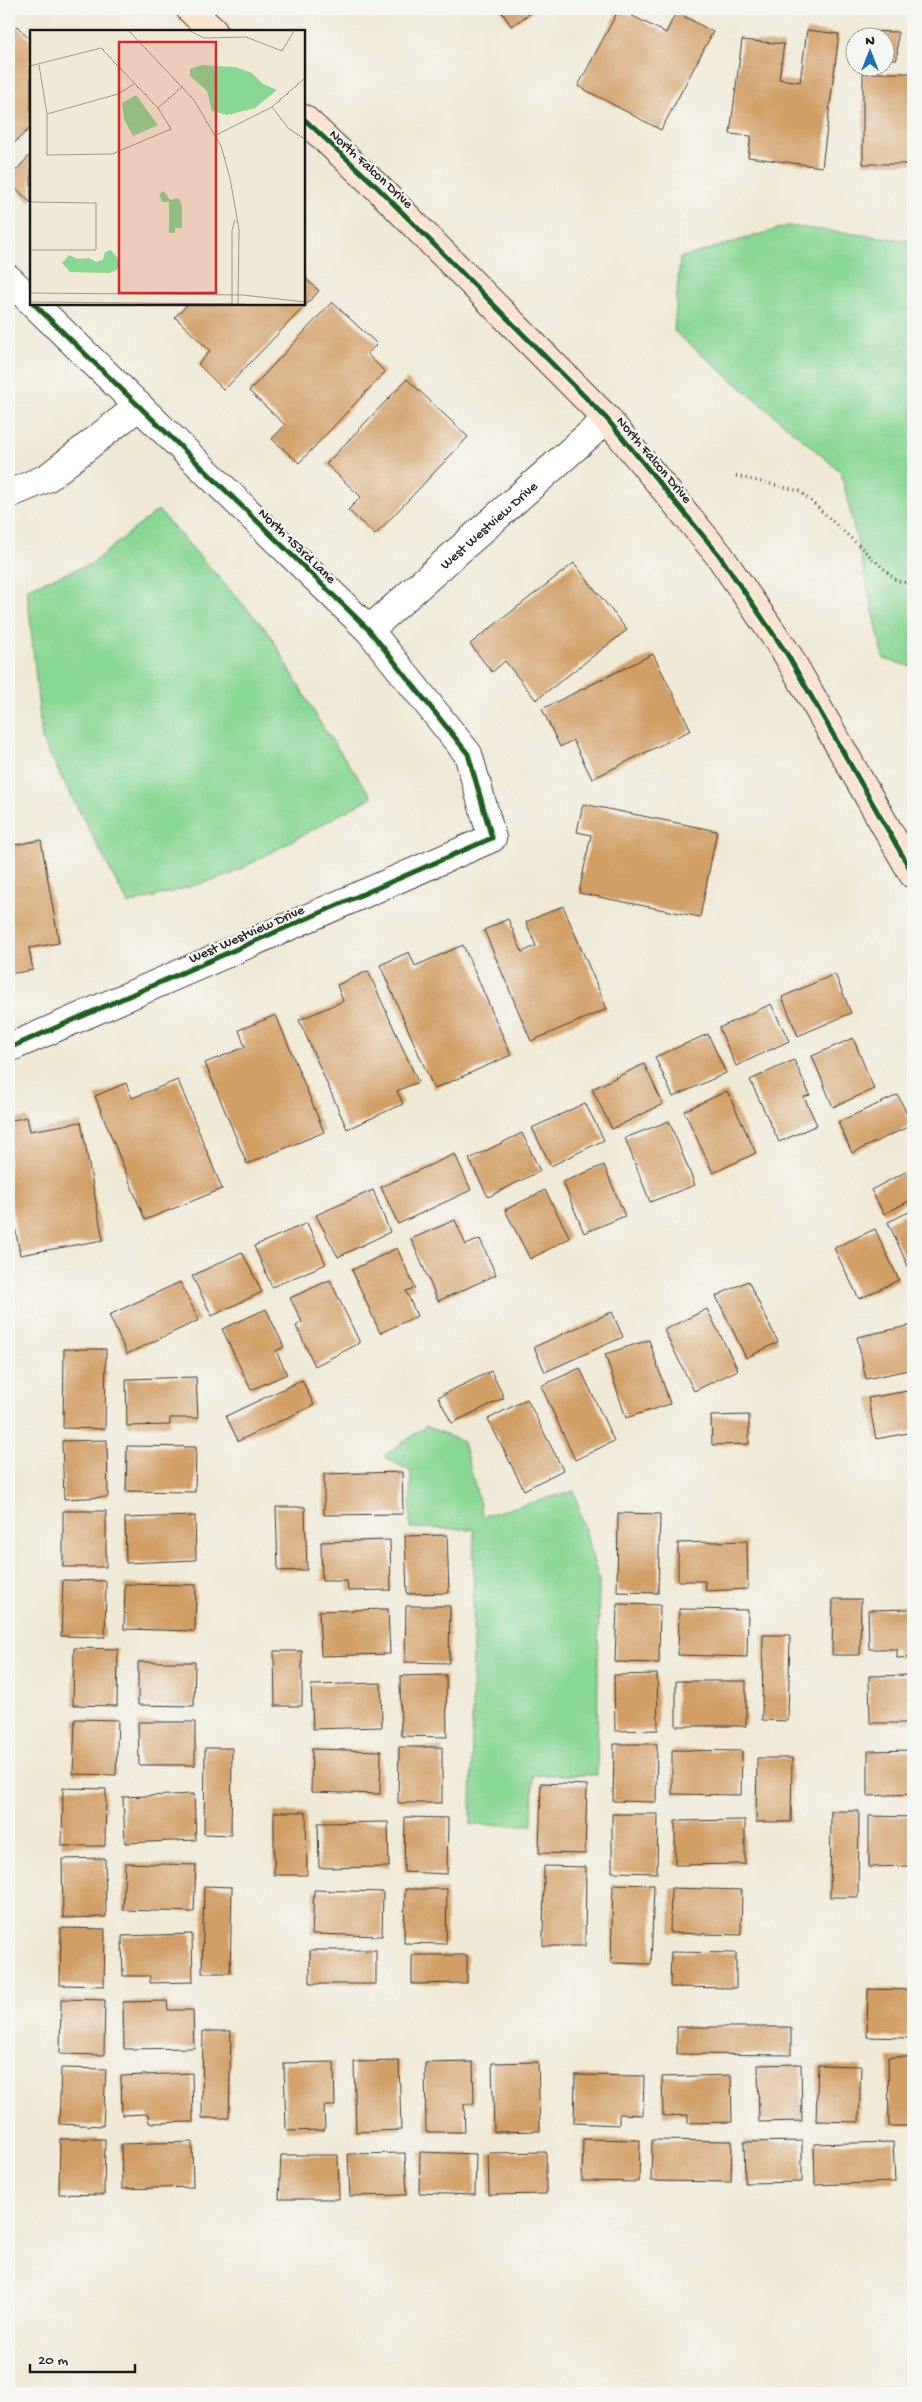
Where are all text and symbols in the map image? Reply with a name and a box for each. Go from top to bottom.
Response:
north arrow [844,28,894,78]
inset map [30,30,305,305]
text: N [865,33,875,50]
street label: North Falcon Drive [325,127,416,214]
street label: North Falcon Drive [612,414,695,508]
street label: West Westview Drive [437,478,542,574]
street label: North 153rd Lane [254,505,339,589]
street label: West Westview Drive [187,902,308,968]
scale bar [30,2342,135,2374]
text: 20 m [38,2352,68,2370]

